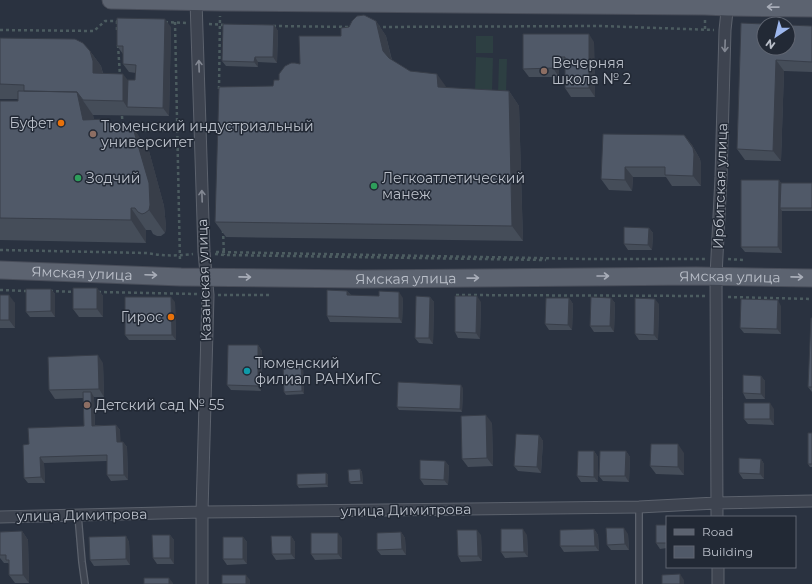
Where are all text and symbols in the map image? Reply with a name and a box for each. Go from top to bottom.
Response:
one-way arrow [767,3,780,11]
north arrow [756,16,796,56]
text: N [763,36,778,52]
one-way arrow [721,39,728,52]
place label: Вечерняя школа № 2 [552,54,631,88]
one-way arrow [195,60,202,73]
marker: Вечерняя школа № 2 [539,66,549,76]
place label: Буфет [10,114,53,132]
place label: Тюменский индустриальный университет [100,117,314,151]
marker: Буфет [56,118,66,128]
street label: Ирбитская улица [709,123,731,249]
marker: Тюменский индустриальный университет [88,129,98,139]
place label: Зодчий [86,169,140,187]
place label: Легкоатлетический манеж [382,169,525,203]
marker: Зодчий [73,173,83,183]
marker: Легкоатлетический манеж [369,181,379,191]
one-way arrow [198,190,206,203]
street label: Казанская улица [193,218,215,342]
street label: Ямская улица [31,262,133,284]
street label: Ямская улица [679,267,781,286]
street label: Ямская улица [355,269,457,288]
one-way arrow [144,272,157,279]
one-way arrow [238,273,251,281]
one-way arrow [596,273,609,280]
one-way arrow [466,274,479,282]
one-way arrow [790,274,803,281]
place label: Гирос [121,308,163,326]
marker: Гирос [166,312,176,322]
place label: Тюменский филиал РАНХиГС [255,354,381,388]
marker: Тюменский филиал РАНХиГС [242,366,252,376]
place label: Детский сад № 55 [95,396,225,414]
marker: Детский сад № 55 [82,400,92,410]
street label: улица Димитрова [340,500,471,520]
street label: улица Димитрова [16,505,147,525]
legend [666,516,796,568]
text: Road [702,524,733,539]
text: Building [702,544,753,559]

